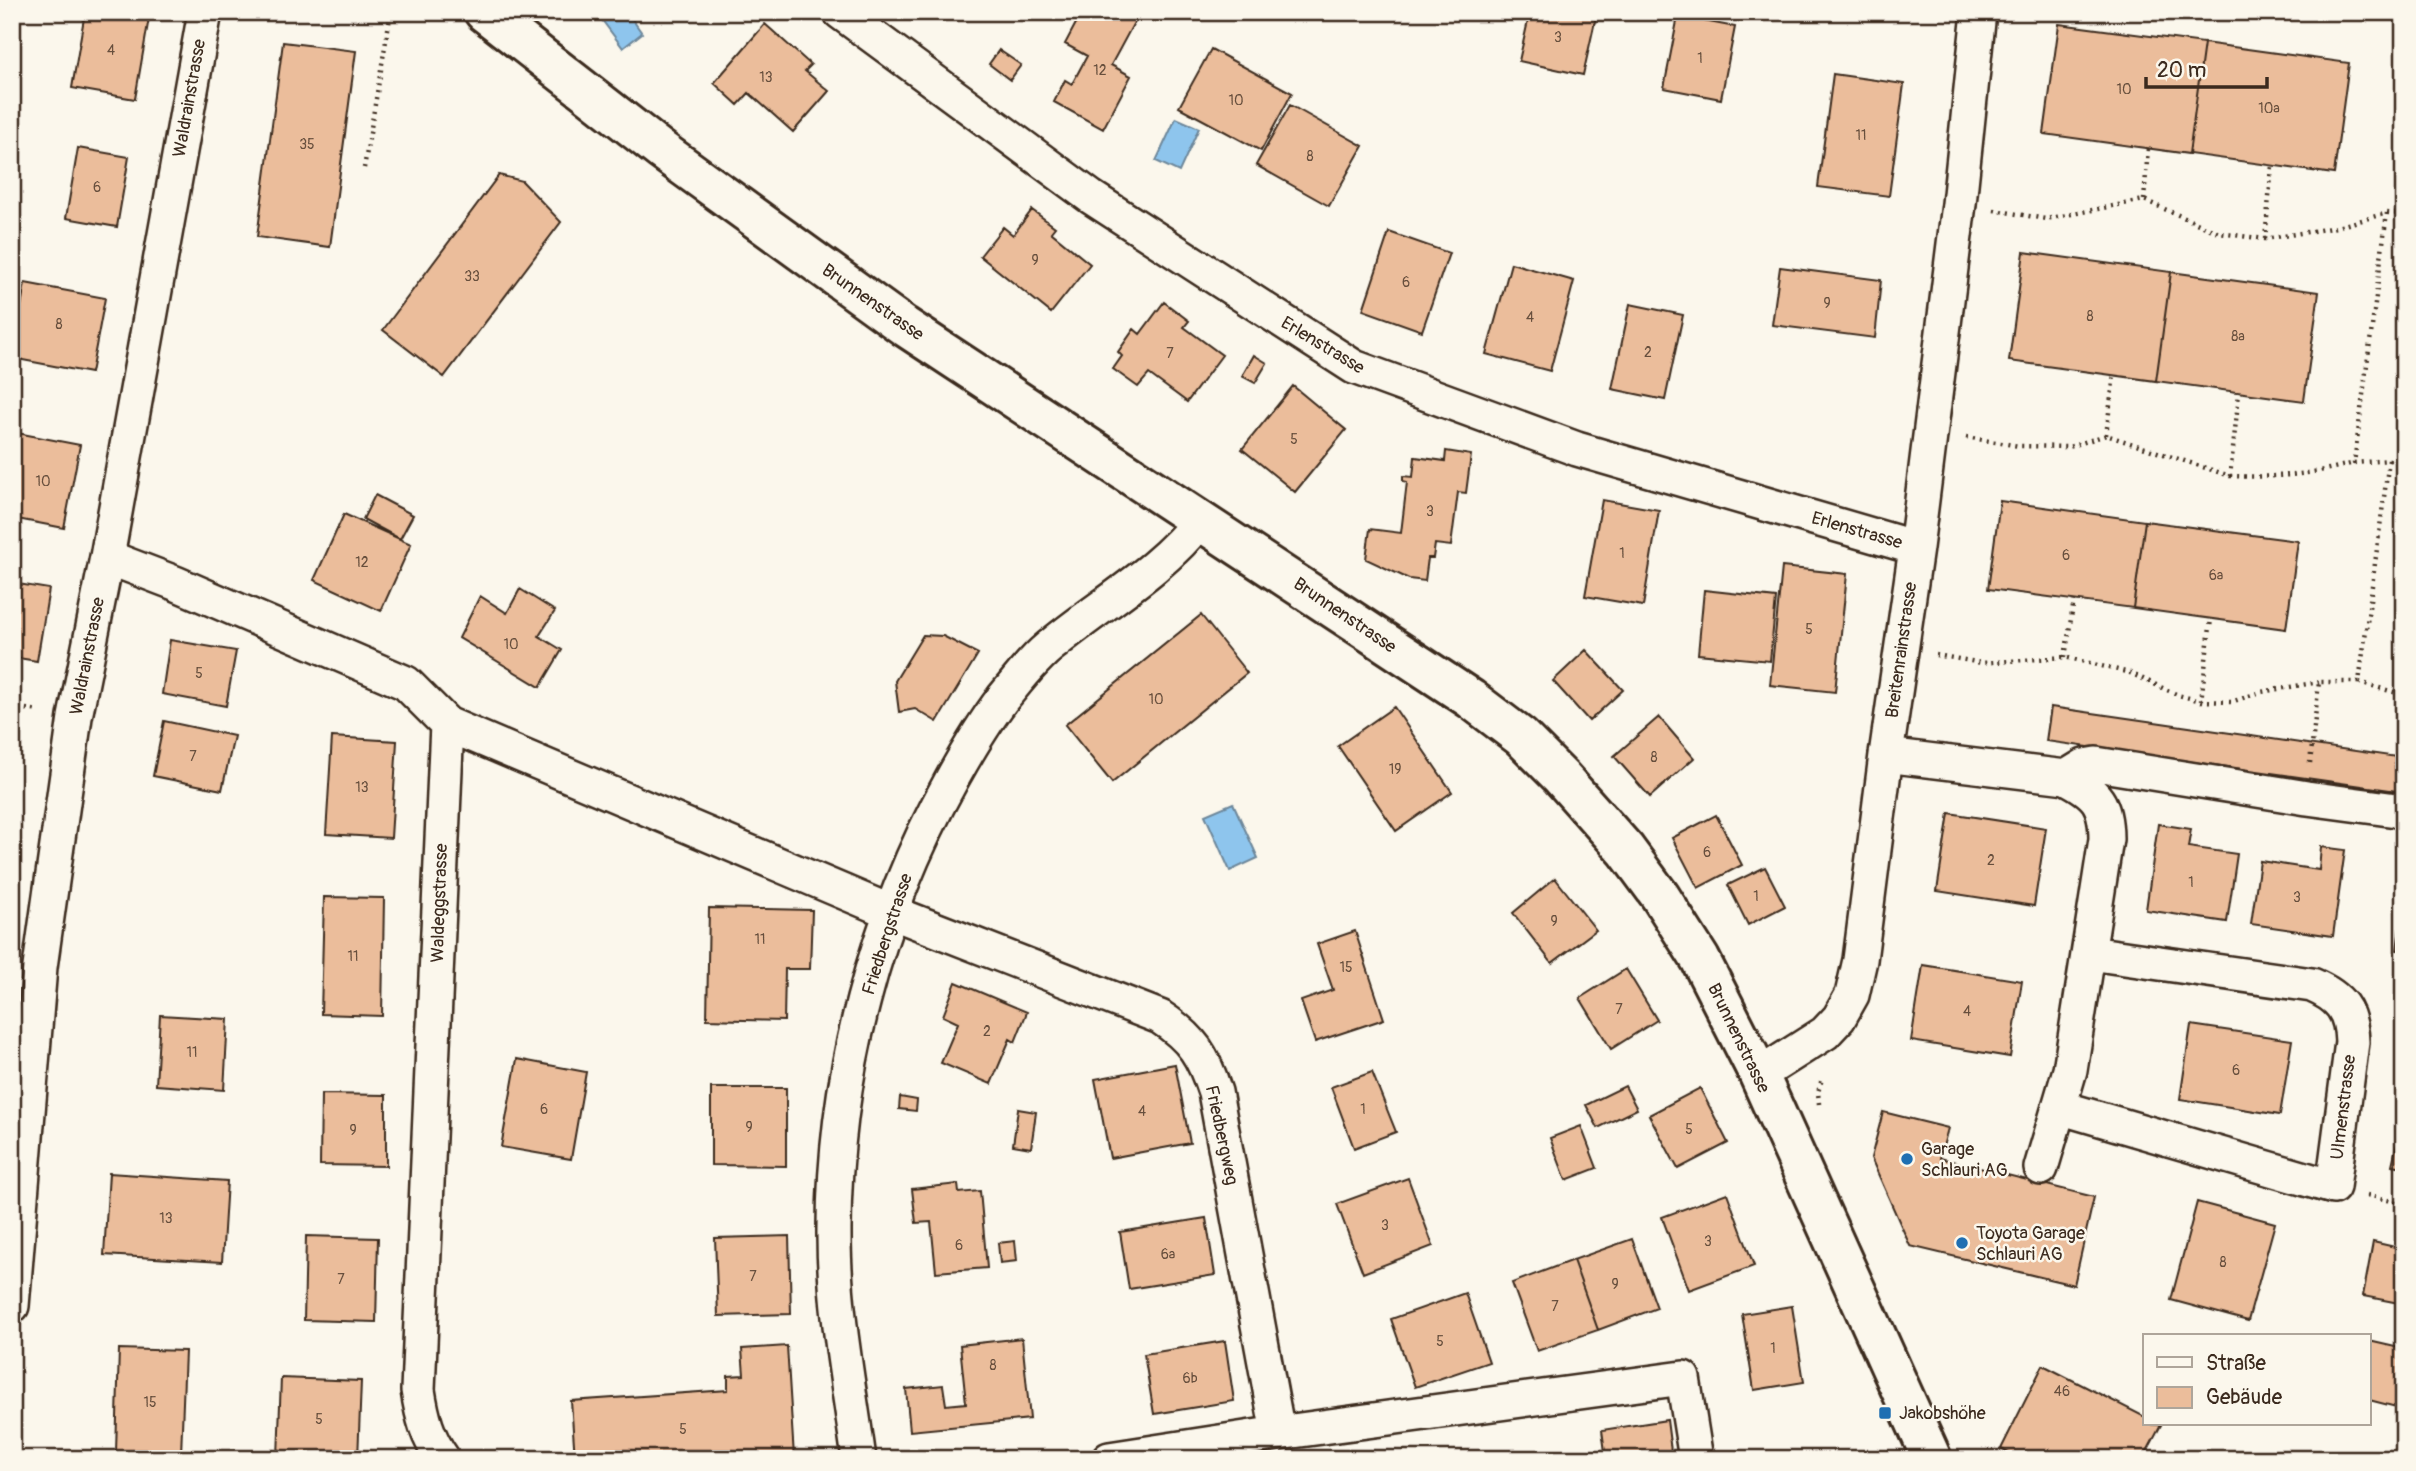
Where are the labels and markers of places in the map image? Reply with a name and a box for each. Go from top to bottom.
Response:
place label: Garage Schlauri AG [1921,1138,2008,1182]
marker: Garage Schlauri AG [1899,1151,1915,1167]
place label: Toyota Garage Schlauri AG [1976,1222,2085,1266]
marker: Toyota Garage Schlauri AG [1954,1235,1970,1251]
place label: Jakobshöhe [1899,1402,1986,1425]
marker: Jakobshöhe [1877,1405,1893,1421]

